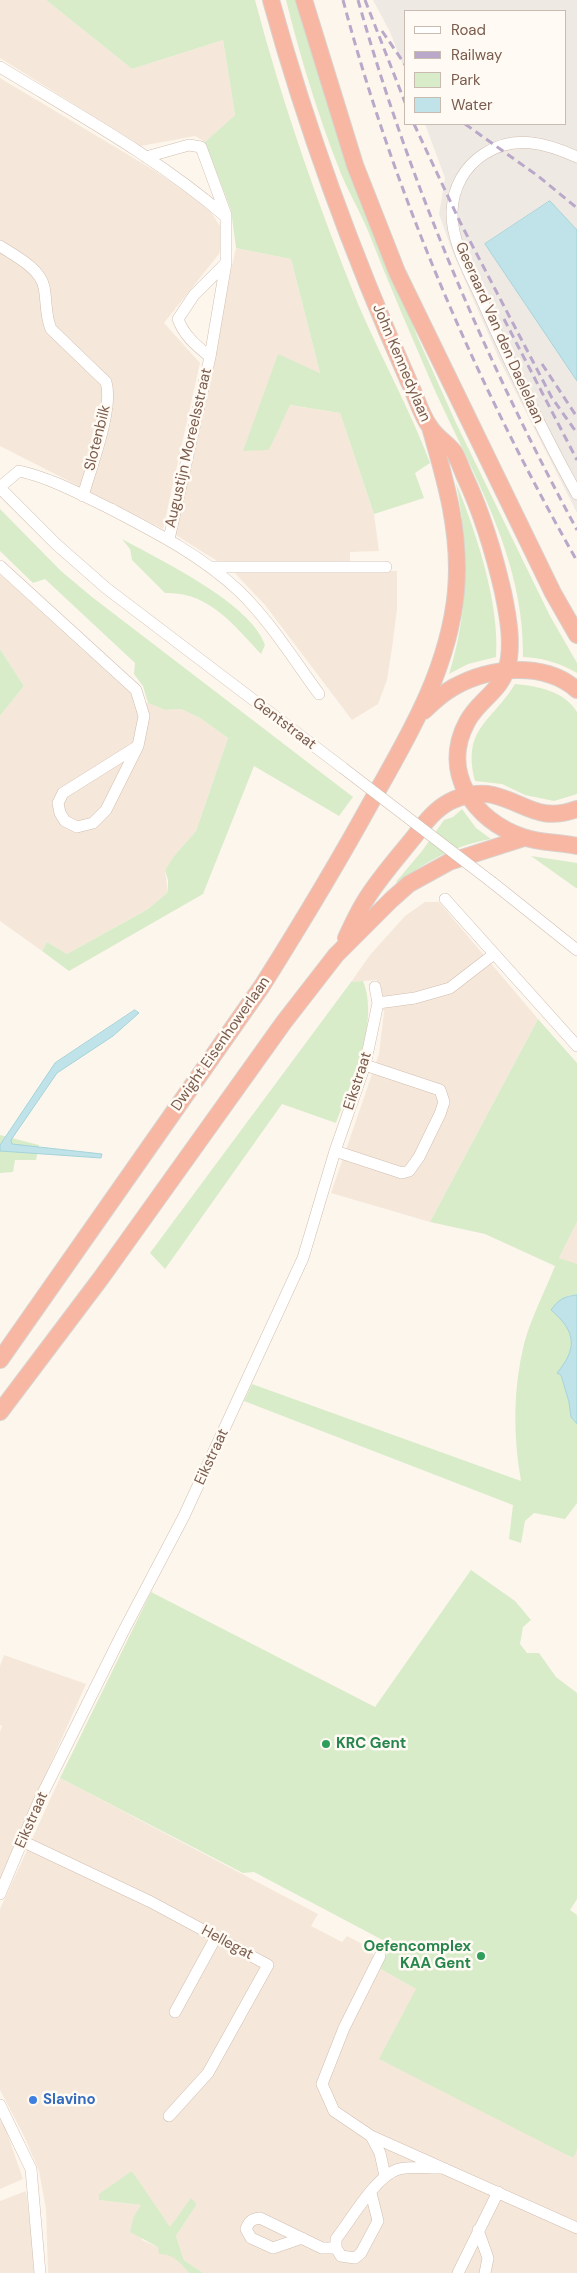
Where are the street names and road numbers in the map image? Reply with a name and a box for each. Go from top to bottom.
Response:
street label: Geeraard Van den Daelelaan [451,240,547,426]
street label: John Kennedylaan [368,301,434,425]
street label: Augustijn Moreelsstraat [162,366,216,530]
street label: Slotenbilk [81,403,115,473]
street label: Gentstraat [249,694,319,754]
street label: Dwight Eisenhowerlaan [168,973,274,1115]
street label: Eikstraat [340,1050,376,1112]
street label: Eikstraat [191,1426,233,1488]
street label: Eikstraat [12,1789,52,1851]
street label: Hellegat [198,1922,256,1964]

